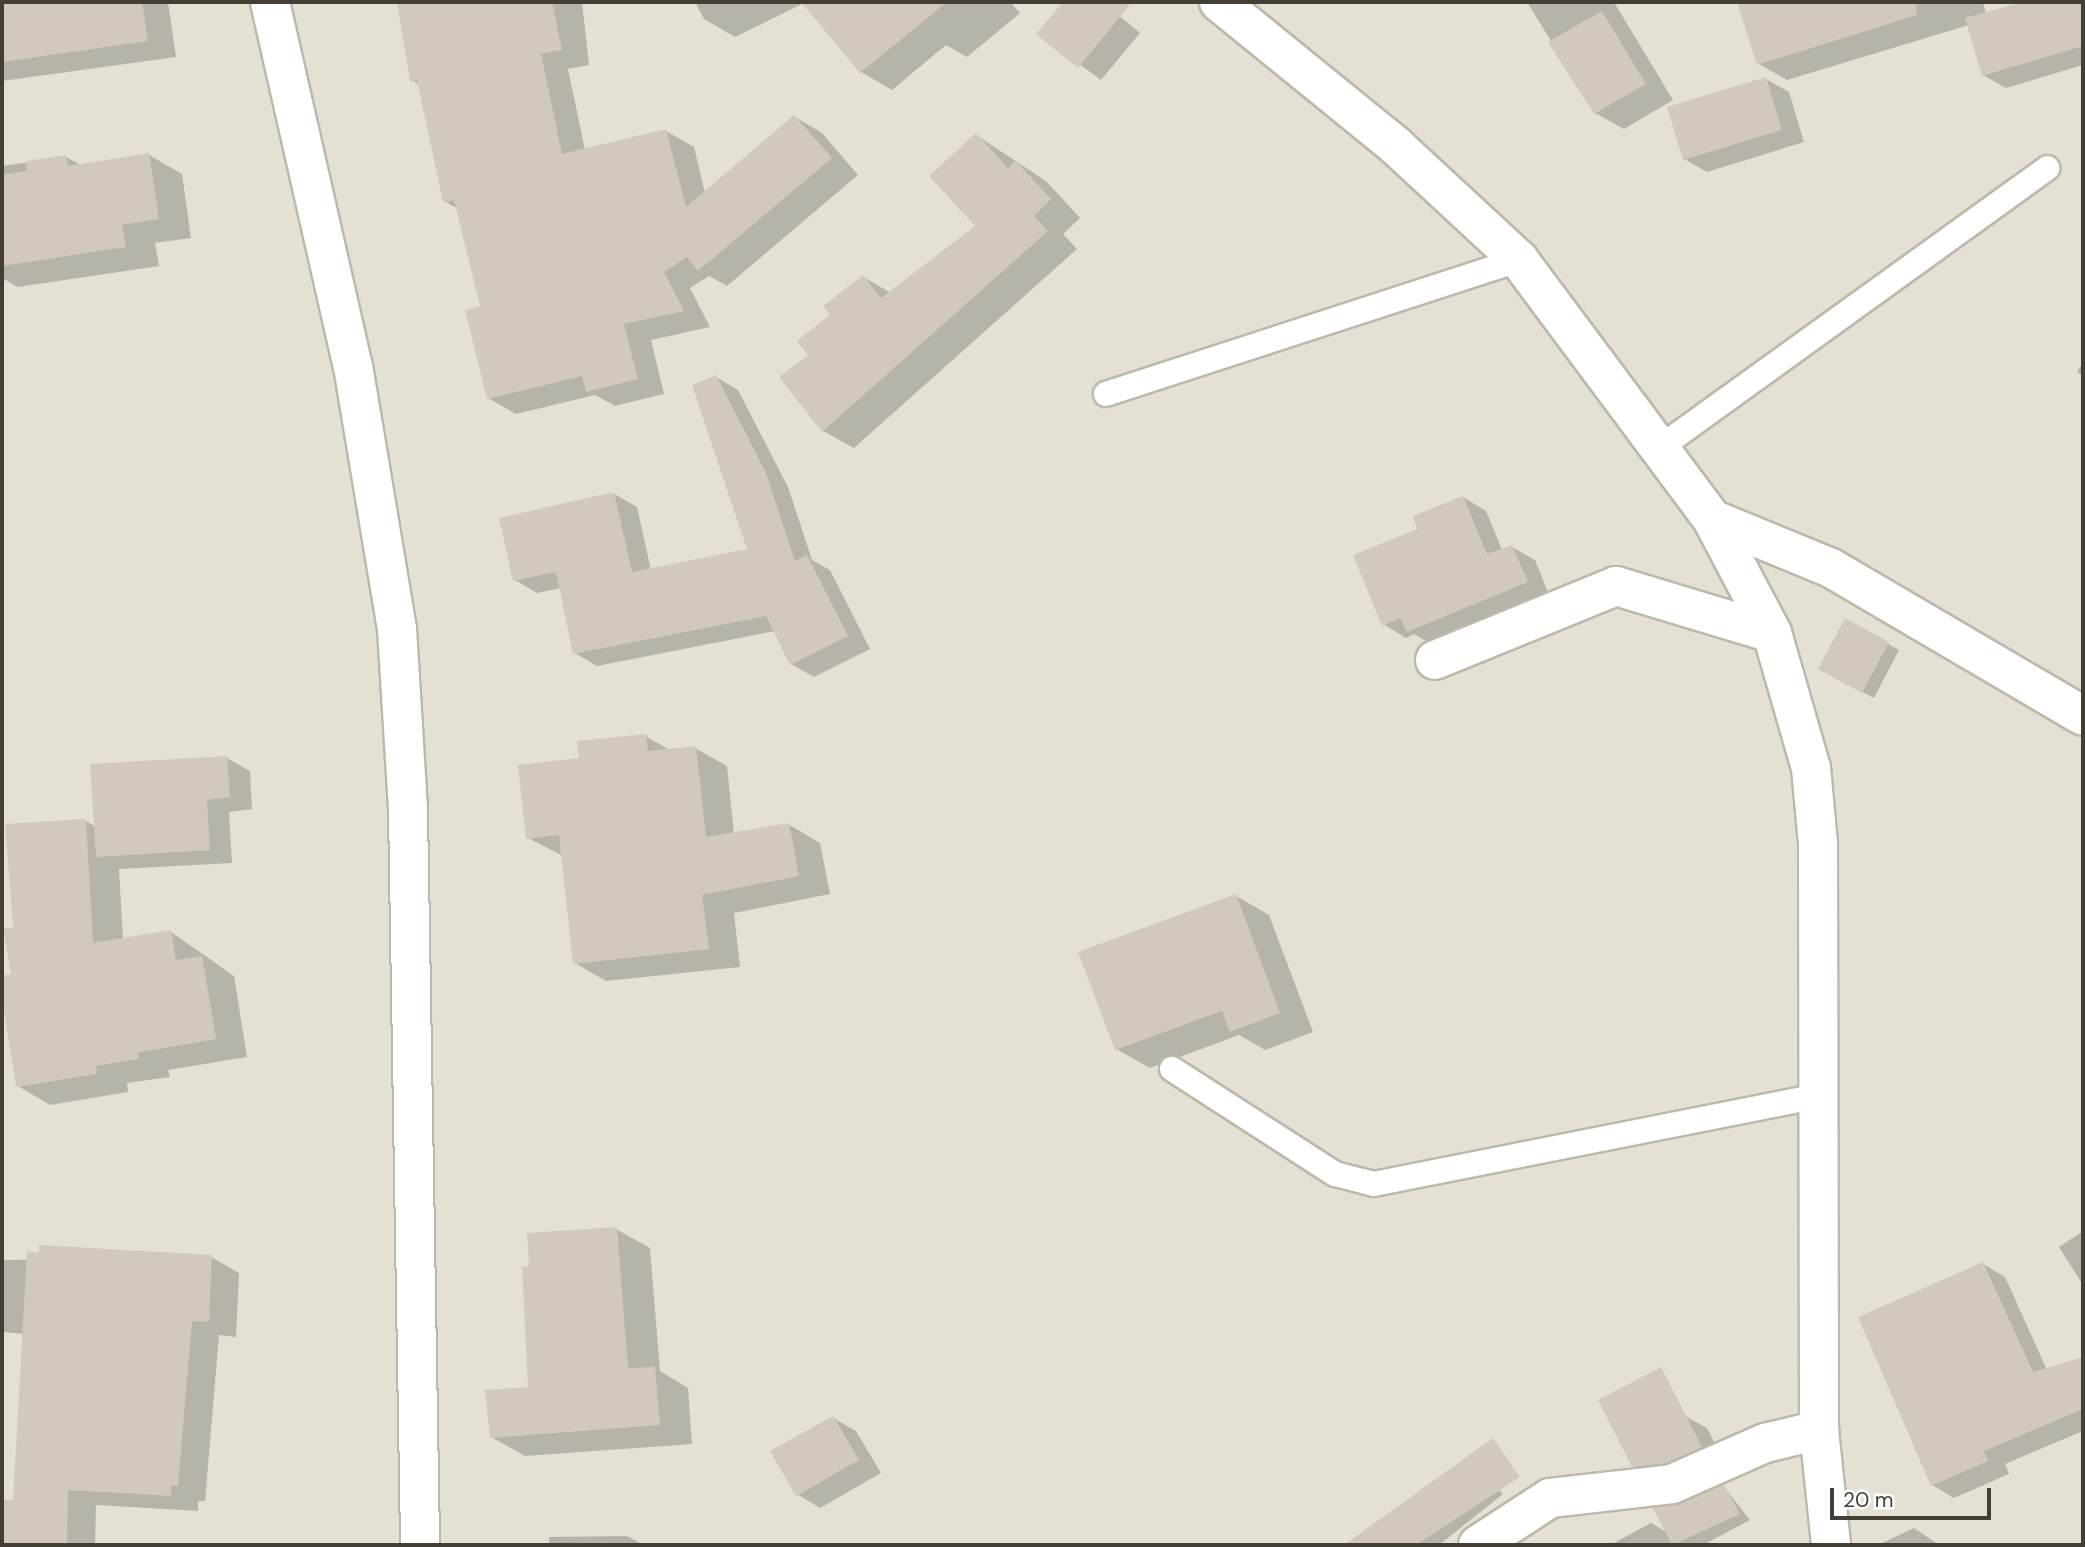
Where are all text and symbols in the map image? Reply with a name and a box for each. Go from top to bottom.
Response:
scale bar [1833,1474,1994,1518]
text: 20 m [1843,1486,1894,1514]

